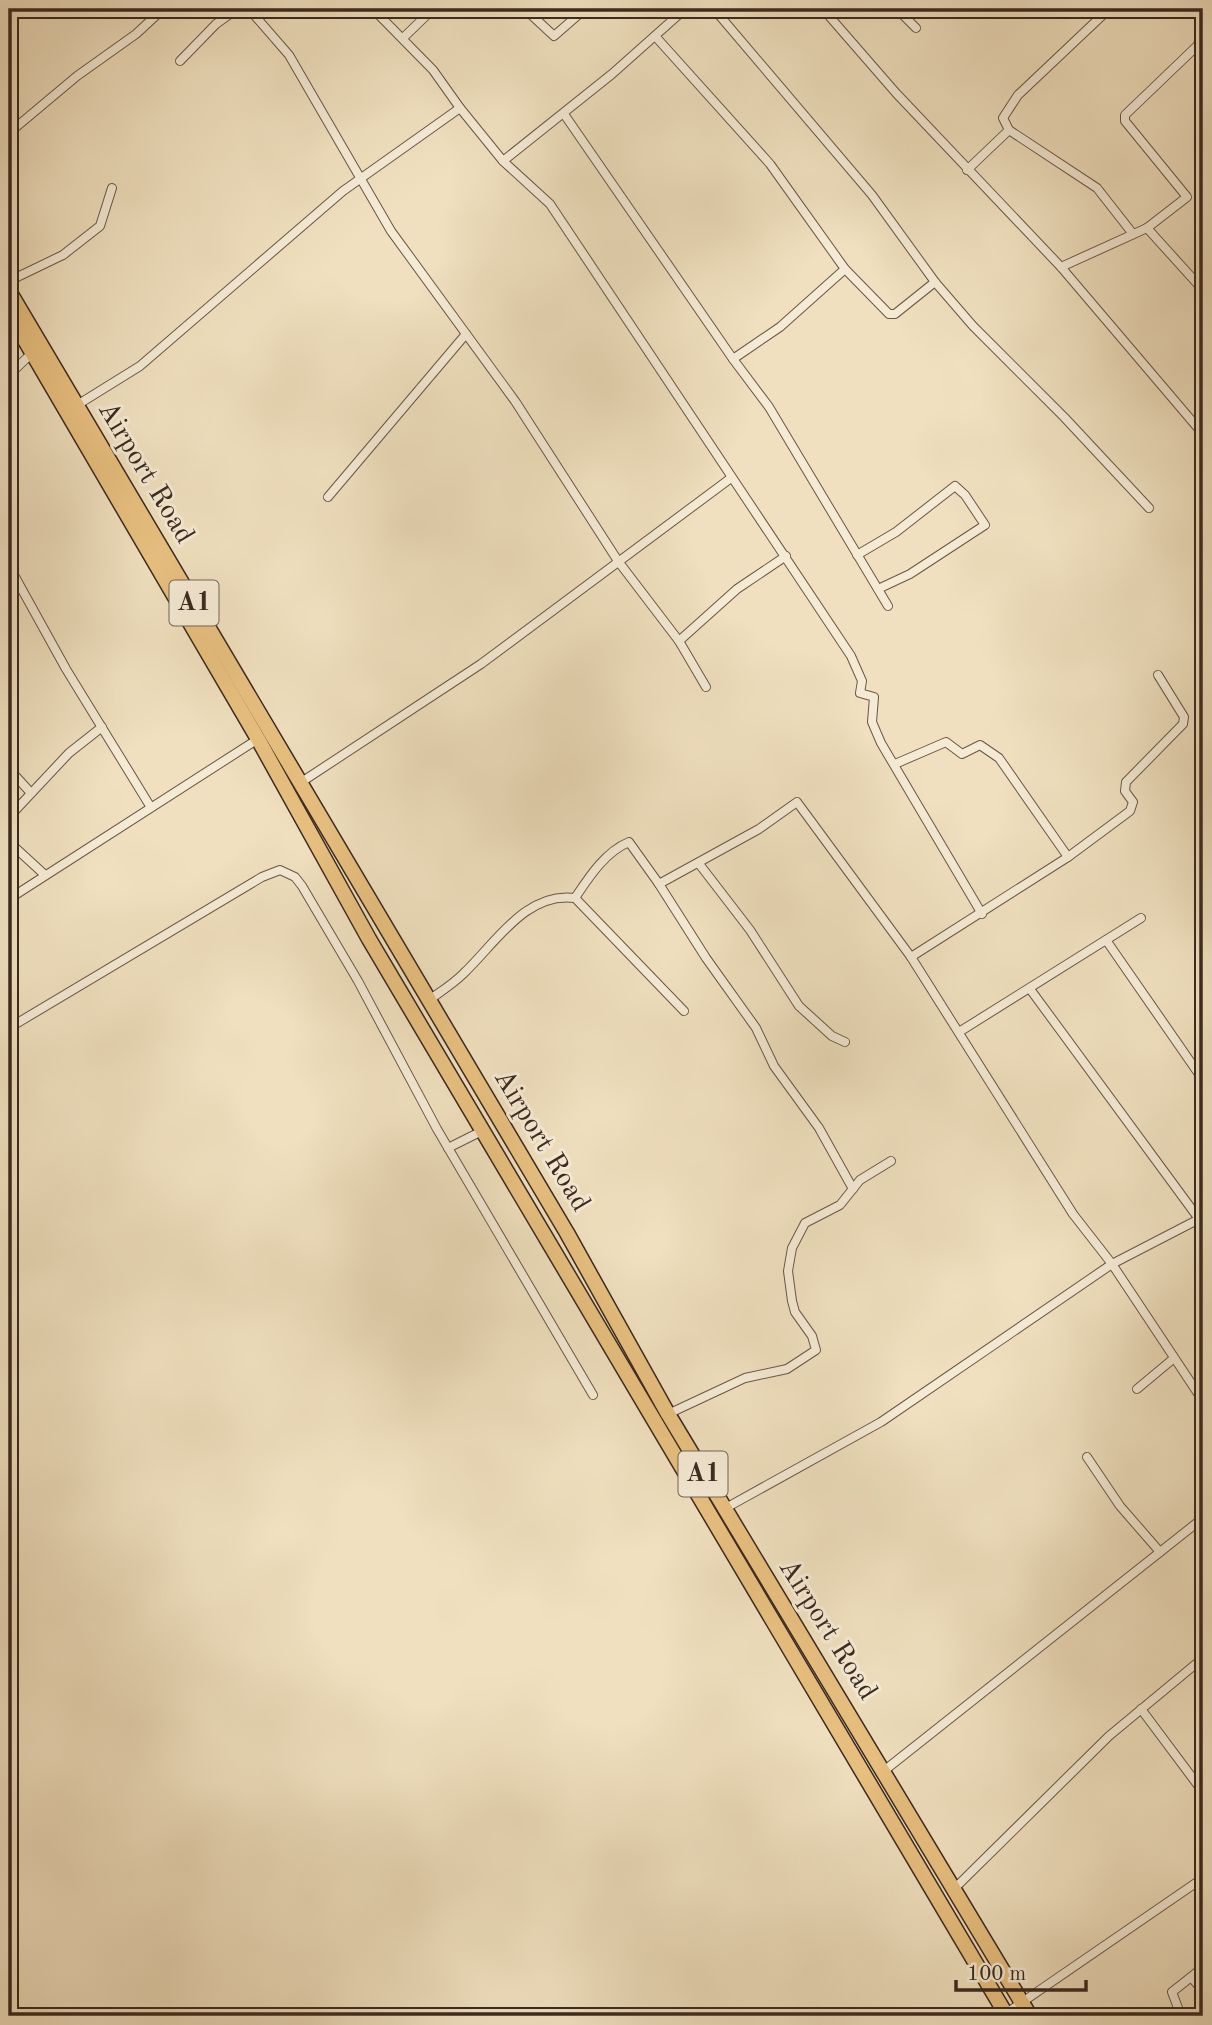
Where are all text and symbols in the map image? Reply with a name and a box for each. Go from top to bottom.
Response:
street label: Airport Road [92,397,198,549]
road number: A1 [170,580,218,625]
street label: Airport Road [488,1065,594,1217]
road number: A1 [678,1452,728,1497]
street label: Airport Road [773,1555,881,1705]
scale bar [956,1948,1086,1992]
text: 100 m [967,1964,1026,1985]

